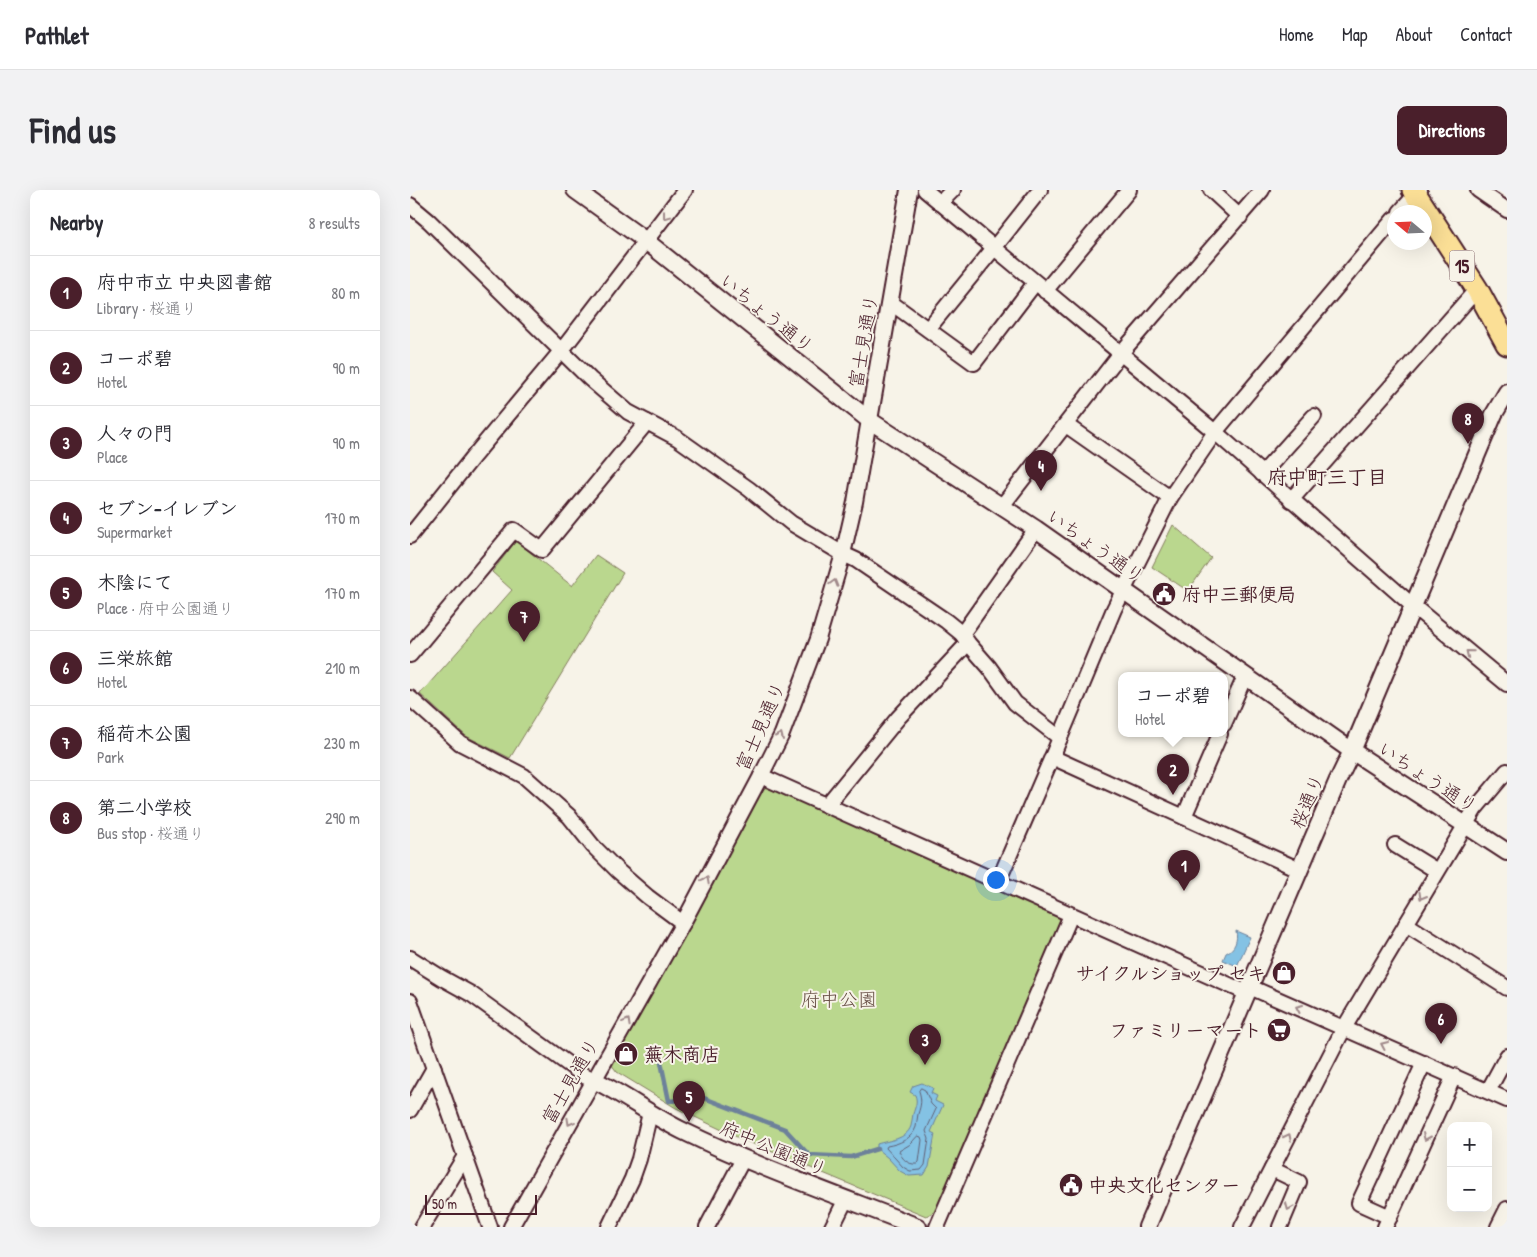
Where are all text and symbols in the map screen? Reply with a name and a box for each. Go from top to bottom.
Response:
text: Pathlet [25,19,88,51]
text: Home [1279,22,1314,47]
text: Map [1342,22,1367,47]
text: About [1395,22,1432,47]
text: Contact [1460,22,1512,47]
button: Directions [1397,106,1507,155]
text: Find us [30,107,116,154]
north arrow [1387,205,1432,250]
text: Nearby [50,208,103,237]
one-way arrow [663,210,671,219]
text: 8 results [308,212,360,234]
road number: 15 [1450,250,1474,282]
street label: いちょう通り [715,267,819,359]
text: 府中市立 中央図書館 [97,269,272,295]
text: 1 [63,282,69,304]
text: 80 m [331,282,360,304]
street label: 富士見通り [842,292,884,390]
text: Library · 桜通り [97,297,197,319]
text: コーポ碧 [97,345,173,371]
text: 2 [62,357,70,379]
text: 90 m [332,357,360,379]
text: Hotel [97,371,127,393]
pin: 8 [1452,403,1484,444]
text: 人々の門 [97,420,173,446]
text: 3 [62,432,70,454]
text: 90 m [332,432,360,454]
text: Place [97,446,128,468]
pin: 4 [1025,450,1057,491]
district label: 府中町三丁目 [1267,463,1387,490]
text: セブン-イレブン [97,495,238,521]
street label: いちょう通り [1042,503,1150,589]
text: 4 [63,507,69,529]
text: 170 m [325,507,360,529]
text: Supermarket [97,521,172,543]
text: 木陰にて [97,569,173,595]
one-way arrow [829,579,839,587]
public building icon: 府中三郵便局 [1151,581,1177,607]
place label: 府中三郵便局 [1182,581,1296,607]
text: 5 [63,582,69,604]
text: 170 m [325,582,360,604]
text: Place · 府中公園通り [97,597,234,619]
pin: 7 [508,601,540,642]
text: 三栄旅館 [97,645,173,671]
one-way arrow [1466,649,1475,658]
text: 6 [63,657,69,679]
text: 210 m [325,657,360,679]
text: Hotel [97,671,127,693]
popup [1118,672,1228,737]
street label: 富士見通り [729,677,791,775]
text: コーポ碧 [1135,682,1211,708]
text: Hotel [1135,708,1165,730]
text: 稲荷木公園 [97,720,192,746]
text: 7 [62,732,70,754]
text: 230 m [324,732,360,754]
one-way arrow [774,732,785,741]
street label: いちょう通り [1373,735,1483,819]
text: Park [97,746,124,768]
pin: 2 [1157,754,1189,795]
street label: 桜通り [1284,770,1330,832]
text: 第二小学校 [97,794,192,820]
text: 8 [63,807,69,829]
text: 290 m [325,807,360,829]
text: Bus stop · 桜通り [97,822,205,844]
pin: 1 [1168,850,1200,891]
your location [983,867,1009,893]
one-way arrow [699,876,709,885]
one-way arrow [1418,891,1428,900]
place label: サイクルショップ セキ [1075,960,1266,986]
shop icon: サイクルショップ セキ [1271,960,1297,986]
park label: 府中公園 [801,986,877,1012]
pin: 6 [1425,1003,1457,1044]
one-way arrow [1295,1004,1304,1015]
place label: ファミリーマート [1109,1017,1262,1043]
supermarket icon: ファミリーマート [1266,1017,1292,1043]
one-way arrow [620,1019,630,1028]
pin: 3 [909,1024,941,1065]
street label: 富士見通り [535,1033,605,1129]
shop icon: 蕪木商店 [613,1041,639,1067]
place label: 蕪木商店 [644,1041,720,1067]
one-way arrow [1380,1041,1389,1052]
pin: 5 [673,1081,705,1122]
street label: 府中公園通り [716,1114,832,1182]
one-way arrow [566,1117,576,1126]
map controls [1447,1122,1492,1212]
button: + [1447,1122,1492,1167]
one-way arrow [1422,1132,1433,1141]
one-way arrow [1282,1133,1292,1142]
button: − [1447,1167,1492,1212]
public building icon: 中央文化センター [1058,1172,1084,1198]
place label: 中央文化センター [1088,1172,1240,1198]
scale bar [425,1192,538,1215]
text: 50 m [432,1194,457,1213]
one-way arrow [1284,1202,1295,1211]

